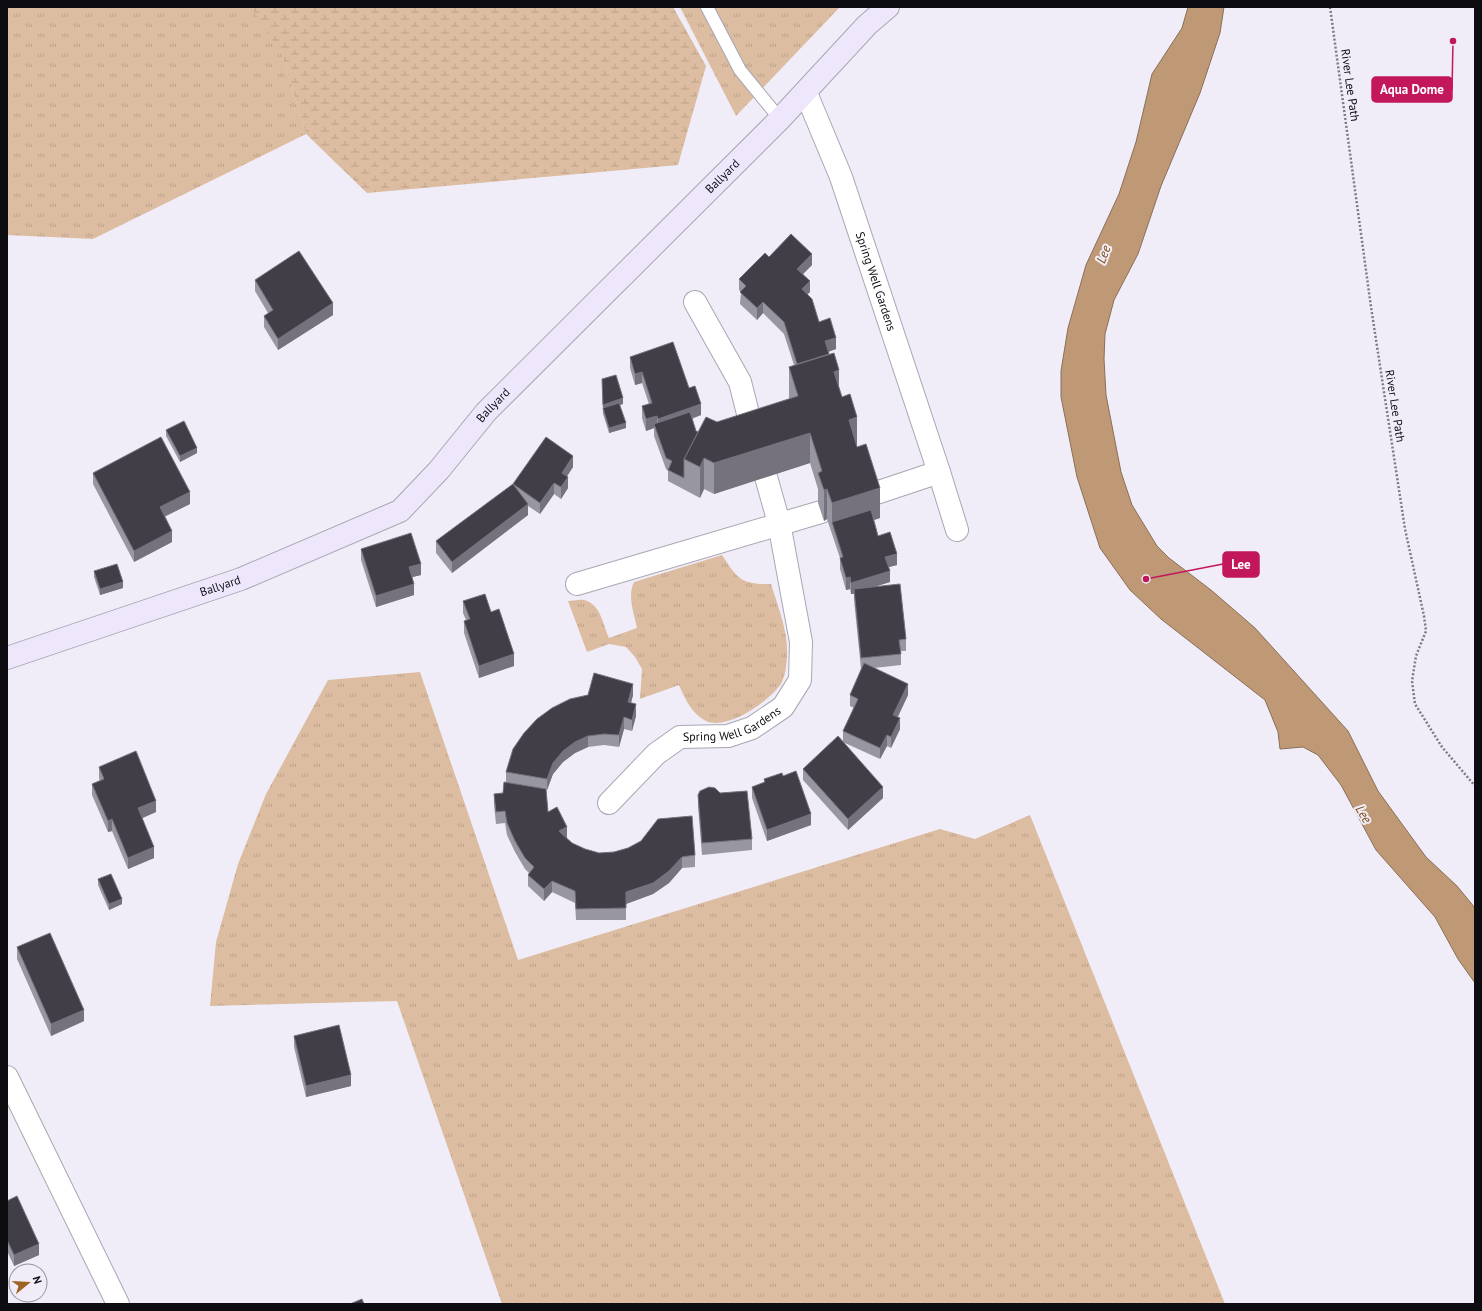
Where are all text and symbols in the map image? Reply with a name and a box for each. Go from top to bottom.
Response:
street label: River Lee Path [1338,48,1363,122]
callout: Aqua Dome [1372,77,1452,102]
text: Aqua Dome [1380,81,1444,98]
street label: Ballyard [702,156,742,196]
street label: Spring Well Gardens [853,230,900,333]
water label: Lee [1092,243,1115,266]
street label: River Lee Path [1382,369,1409,443]
street label: Ballyard [473,385,513,425]
callout: Lee [1223,552,1259,577]
text: Lee [1231,556,1251,573]
street label: Ballyard [198,572,242,599]
street label: Spring Well Gardens [683,703,783,744]
water label: Lee [1352,802,1375,826]
north arrow [8,1263,48,1303]
text: N [30,1274,45,1286]

